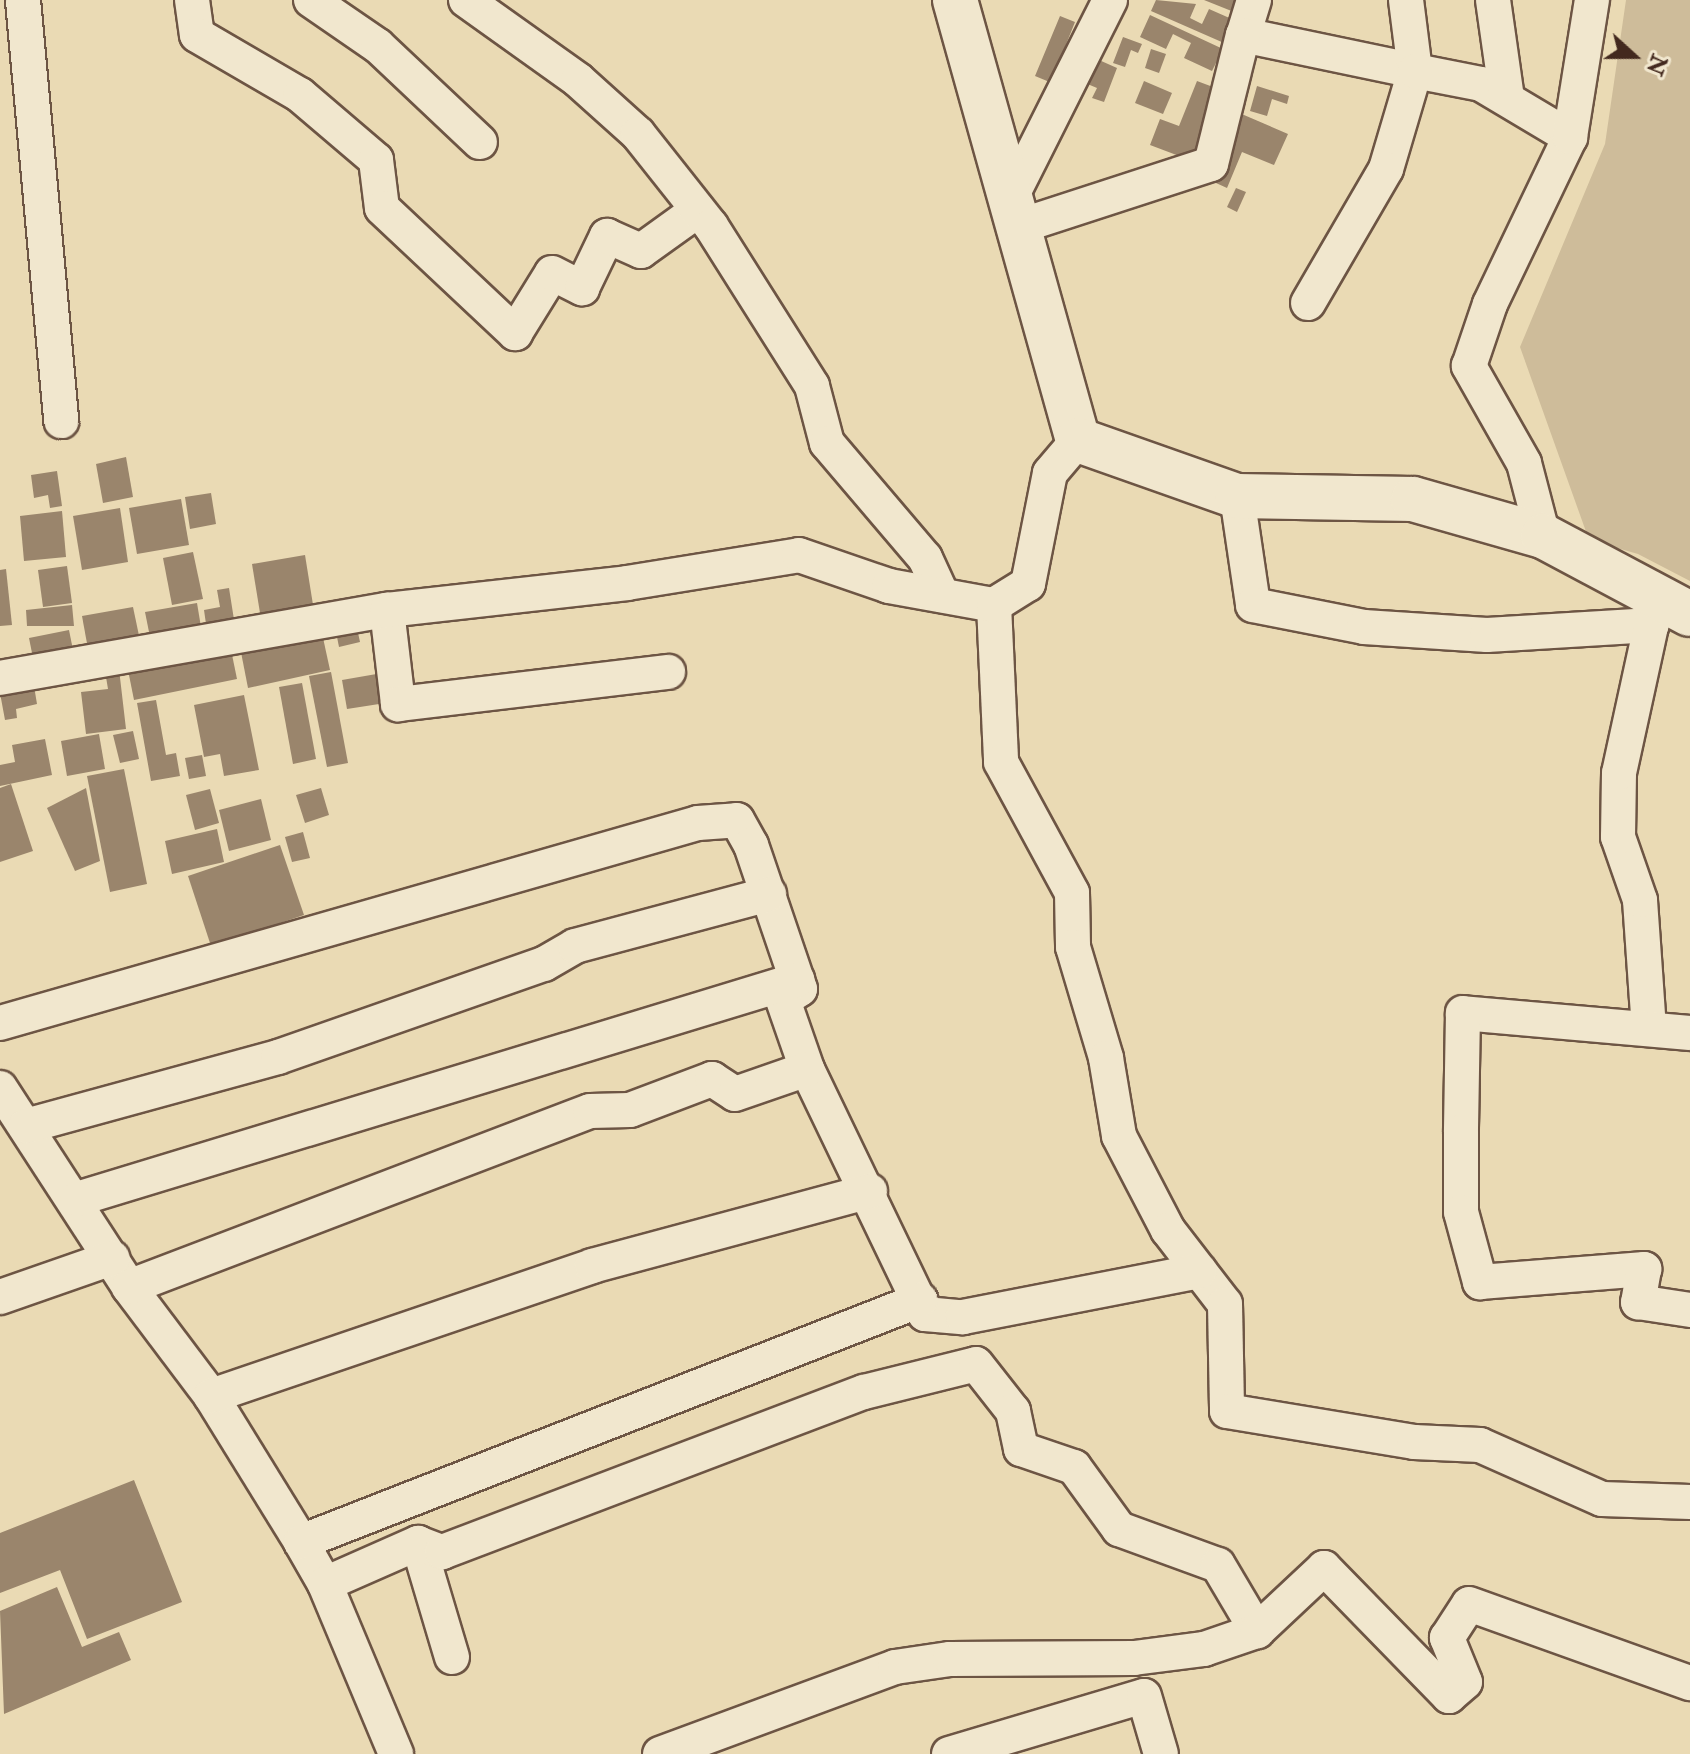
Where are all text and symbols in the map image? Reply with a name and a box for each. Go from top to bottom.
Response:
north arrow [1594,16,1674,96]
text: N [1640,50,1673,79]

